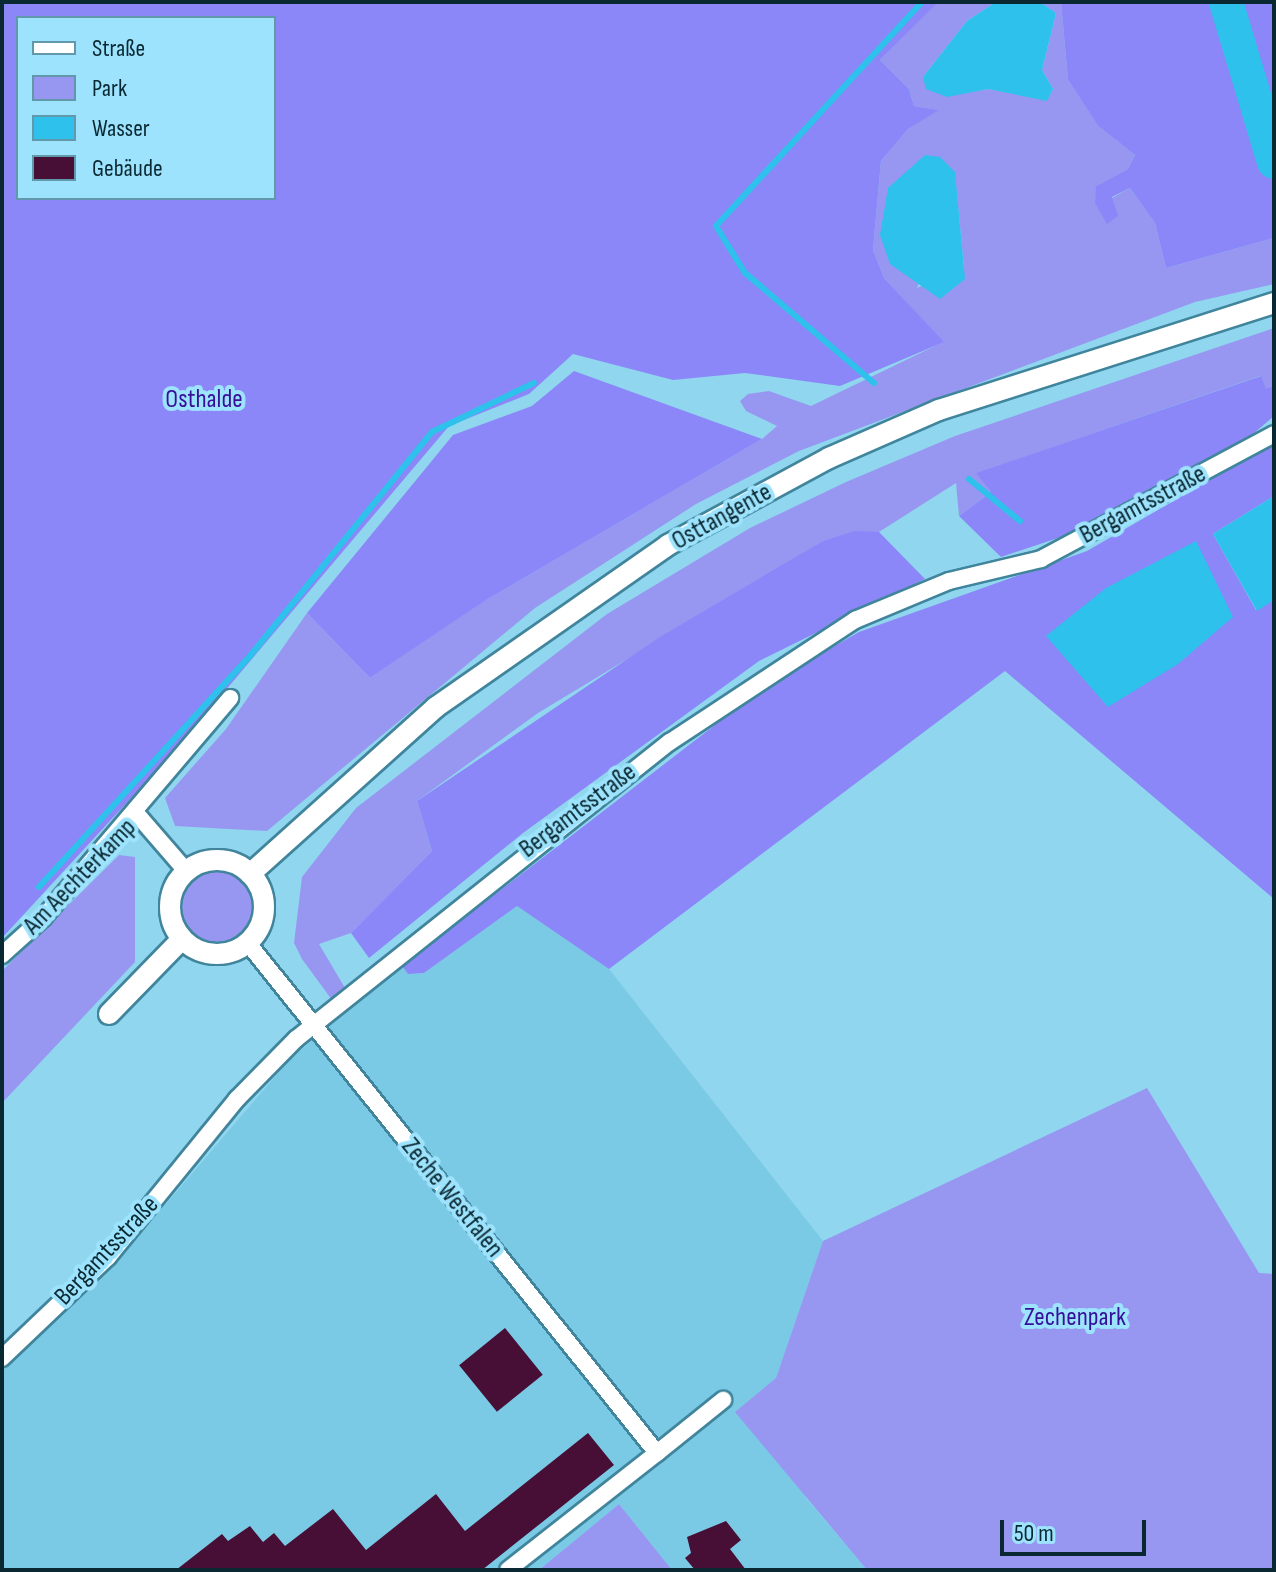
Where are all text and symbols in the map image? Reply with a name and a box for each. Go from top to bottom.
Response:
legend [16,16,276,200]
text: Straße [92,34,145,63]
text: Park [92,74,127,103]
text: Wasser [92,114,150,143]
text: Gebäude [92,154,163,183]
park label: Osthalde [165,384,243,416]
street label: Bergamtsstraße [1075,459,1211,551]
street label: Osttangente [667,477,777,557]
street label: Bergamtsstraße [513,757,643,865]
street label: Am Aechterkamp [17,813,143,941]
street label: Zeche Westfalen [394,1132,510,1264]
street label: Bergamtsstraße [48,1190,166,1312]
park label: Zechenpark [1024,1302,1126,1334]
scale bar [1004,1504,1150,1554]
text: 50 m [1014,1519,1054,1548]

